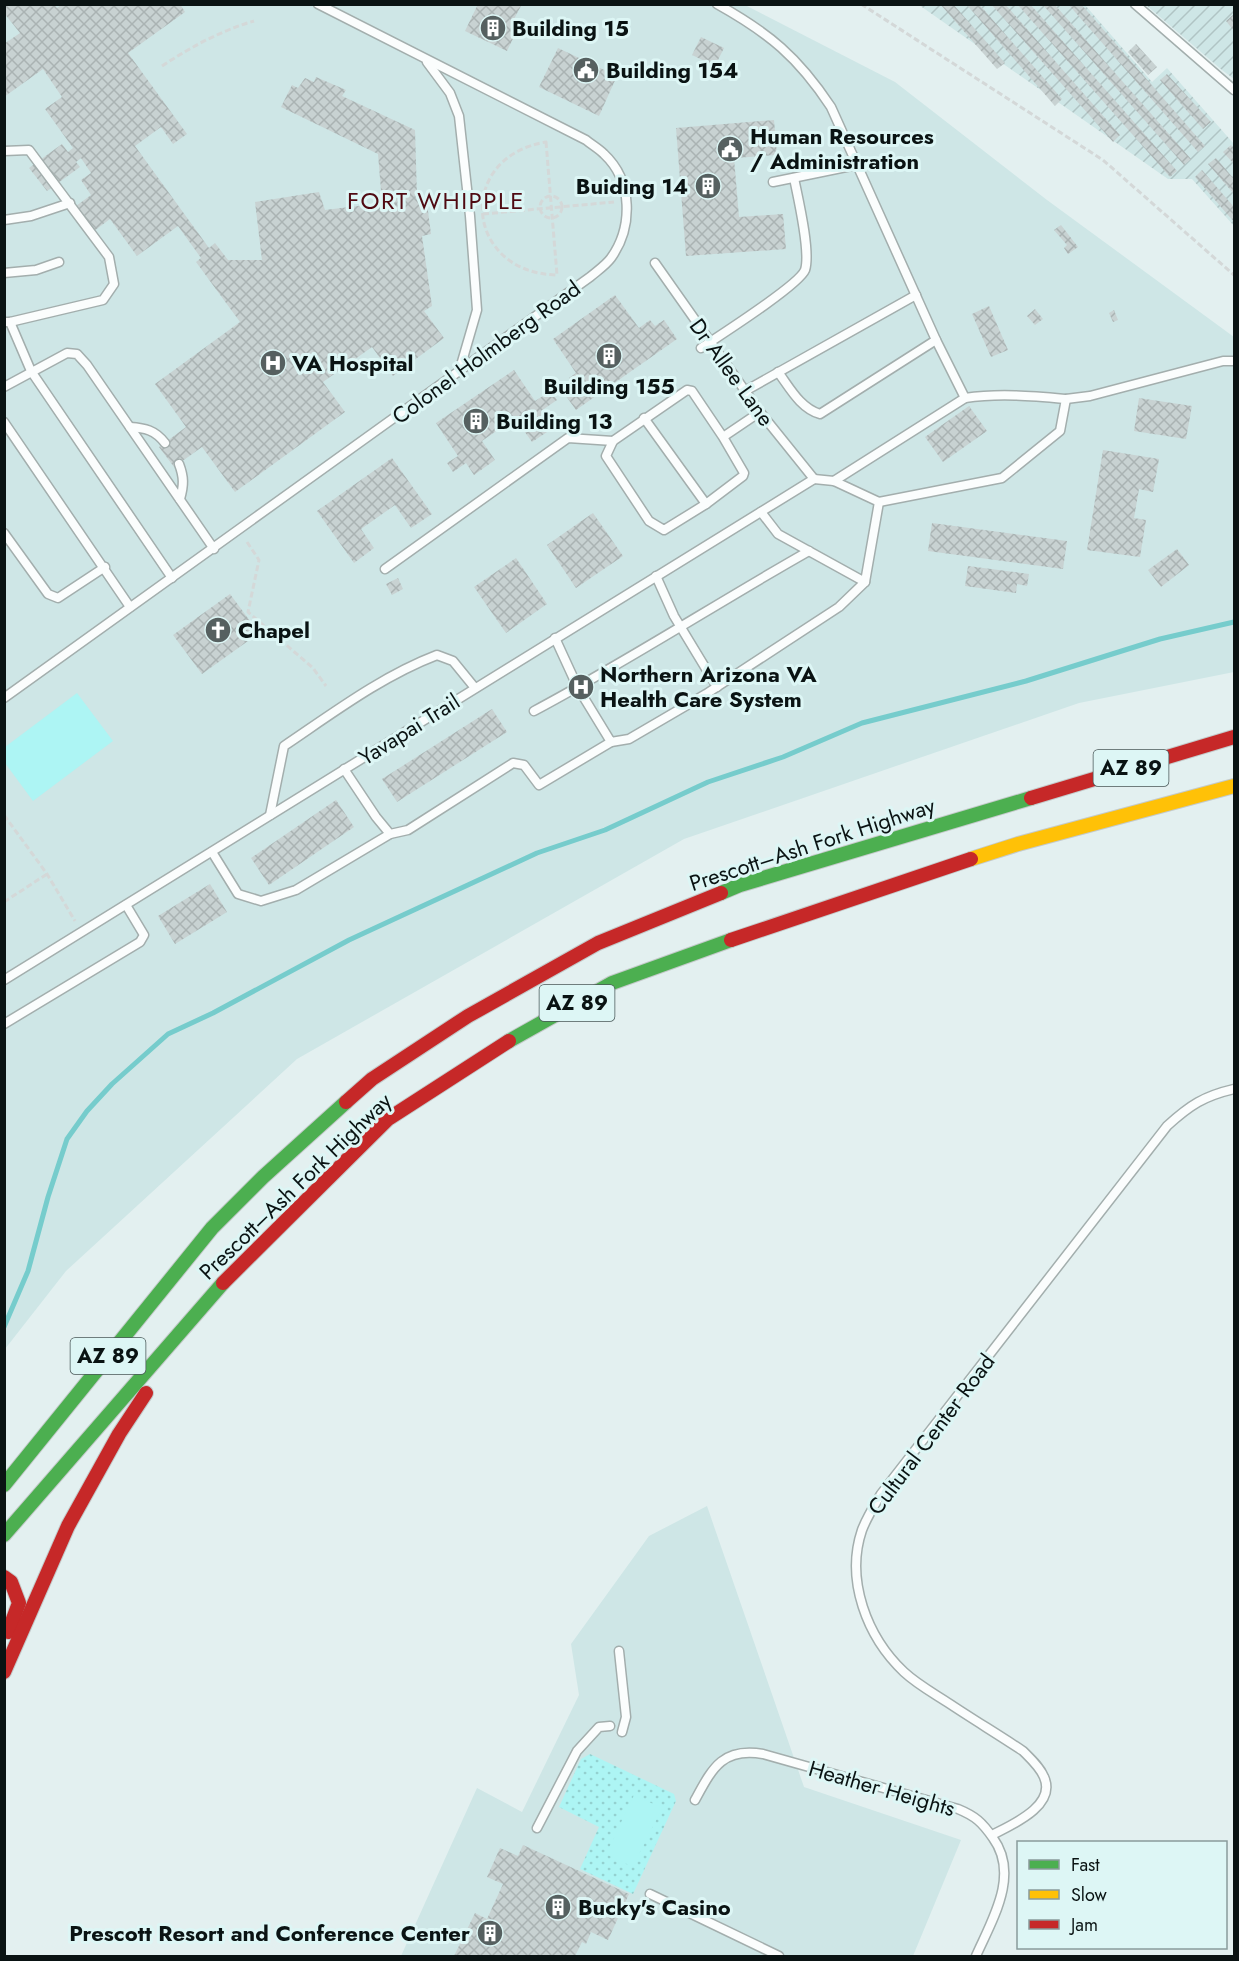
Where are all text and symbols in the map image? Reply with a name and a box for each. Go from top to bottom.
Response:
place label: Building 15 [512,12,629,44]
building icon: Building 15 [478,13,508,43]
place label: Building 154 [606,54,738,86]
public building icon: Building 154 [571,55,601,85]
place label: Human Resources / Administration [750,120,934,177]
public building icon: Human Resources / Administration [715,134,745,164]
place label: Buiding 14 [576,170,688,202]
building icon: Buiding 14 [693,171,723,201]
district label: FORT WHIPPLE [347,183,525,218]
street label: Colonel Holmberg Road [385,273,587,431]
street label: Dr Allee Lane [682,311,782,433]
building icon: Building 155 [594,341,624,371]
place label: VA Hospital [291,347,414,379]
hospital icon: VA Hospital [258,348,288,378]
place label: Building 155 [543,370,675,402]
place label: Building 13 [496,405,612,437]
building icon: Building 13 [461,406,491,436]
place label: Chapel [238,614,310,646]
church icon: Chapel [203,615,233,645]
place label: Northern Arizona VA Health Care System [600,658,817,715]
hospital icon: Northern Arizona VA Health Care System [566,672,596,702]
street label: Yavapai Trail [352,685,466,773]
road number: AZ 89 [1094,750,1168,786]
street label: Prescott–Ash Fork Highway [685,789,939,899]
road number: AZ 89 [540,985,614,1021]
street label: Prescott–Ash Fork Highway [192,1085,399,1287]
road number: AZ 89 [70,1338,146,1374]
street label: Cultural Center Road [860,1347,1002,1521]
street label: Heather Heights [805,1752,959,1824]
legend [1017,1841,1227,1949]
text: Fast [1071,1852,1100,1878]
text: Slow [1071,1882,1108,1908]
place label: Bucky's Casino [578,1891,731,1923]
building icon: Bucky's Casino [543,1892,573,1922]
text: Jam [1069,1912,1098,1938]
place label: Prescott Resort and Conference Center [69,1917,470,1949]
building icon: Prescott Resort and Conference Center [475,1918,505,1948]

